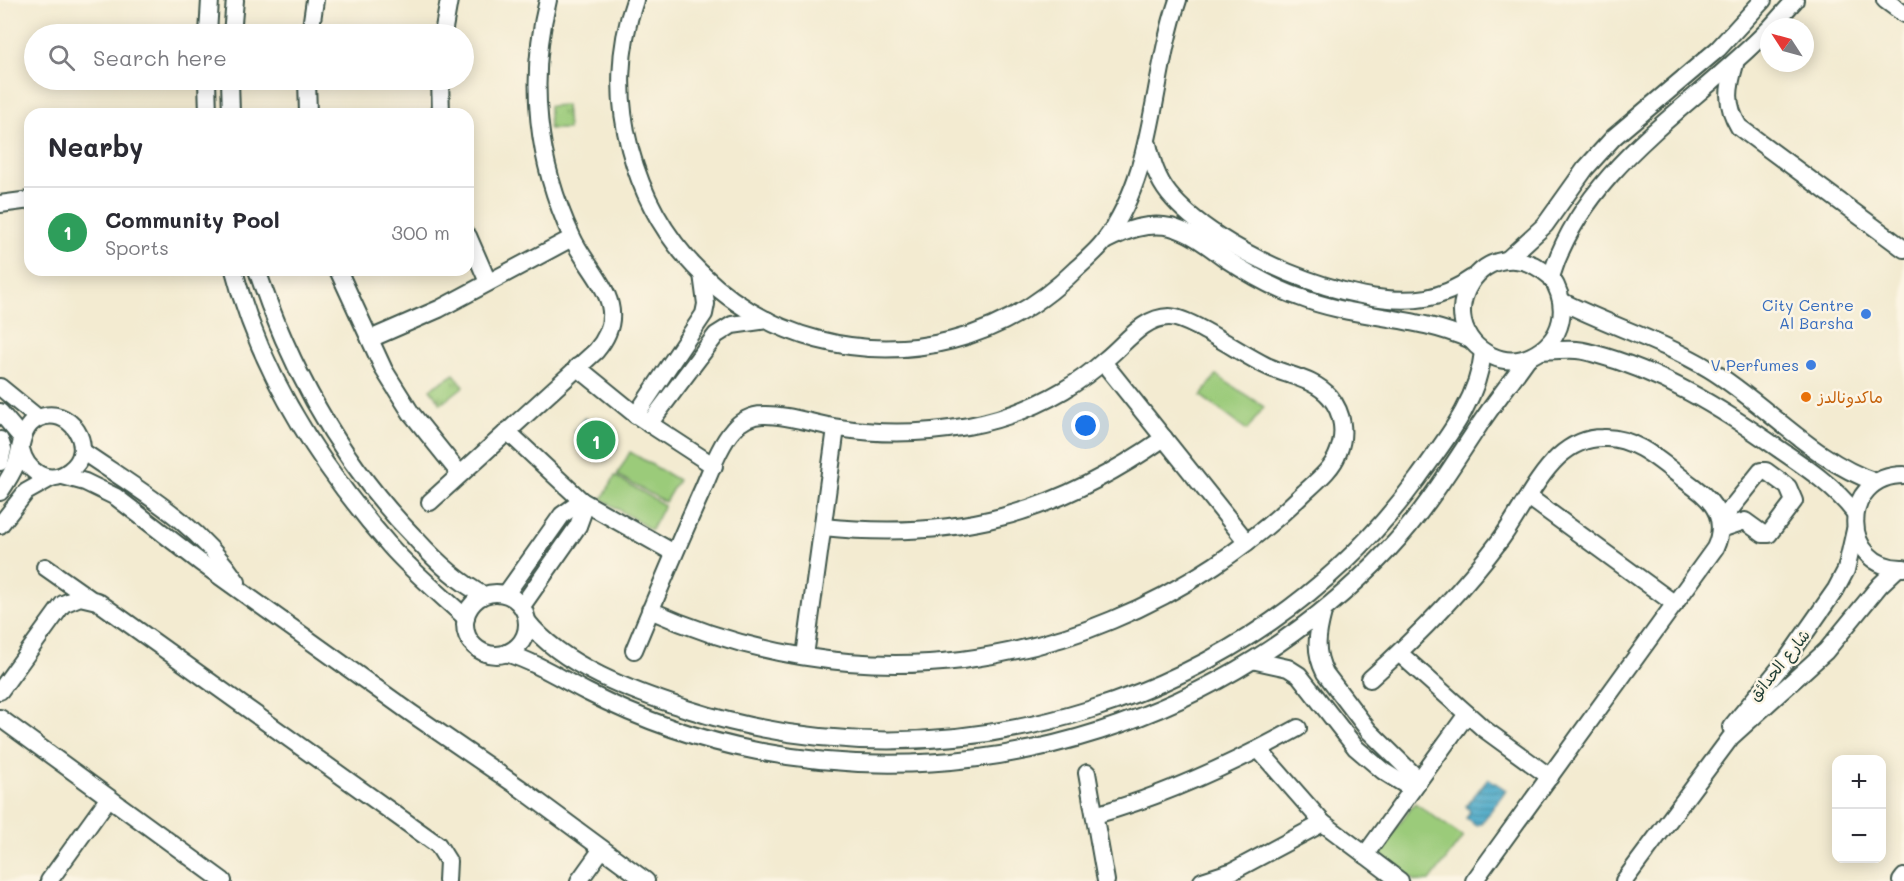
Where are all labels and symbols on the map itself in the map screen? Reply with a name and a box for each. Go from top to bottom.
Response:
north arrow [1760,18,1814,72]
place label: City Centre Al Barsha [1762,294,1854,333]
marker: City Centre Al Barsha [1859,307,1873,321]
place label: V Perfumes [1710,354,1799,375]
marker: V Perfumes [1804,358,1818,372]
place label: ماكدونالدز [1816,386,1883,408]
marker: ماكدونالدز [1799,390,1813,404]
your location [1071,411,1100,440]
pin: 1 [576,418,616,462]
street label: شارع الحدائق [1743,625,1815,706]

